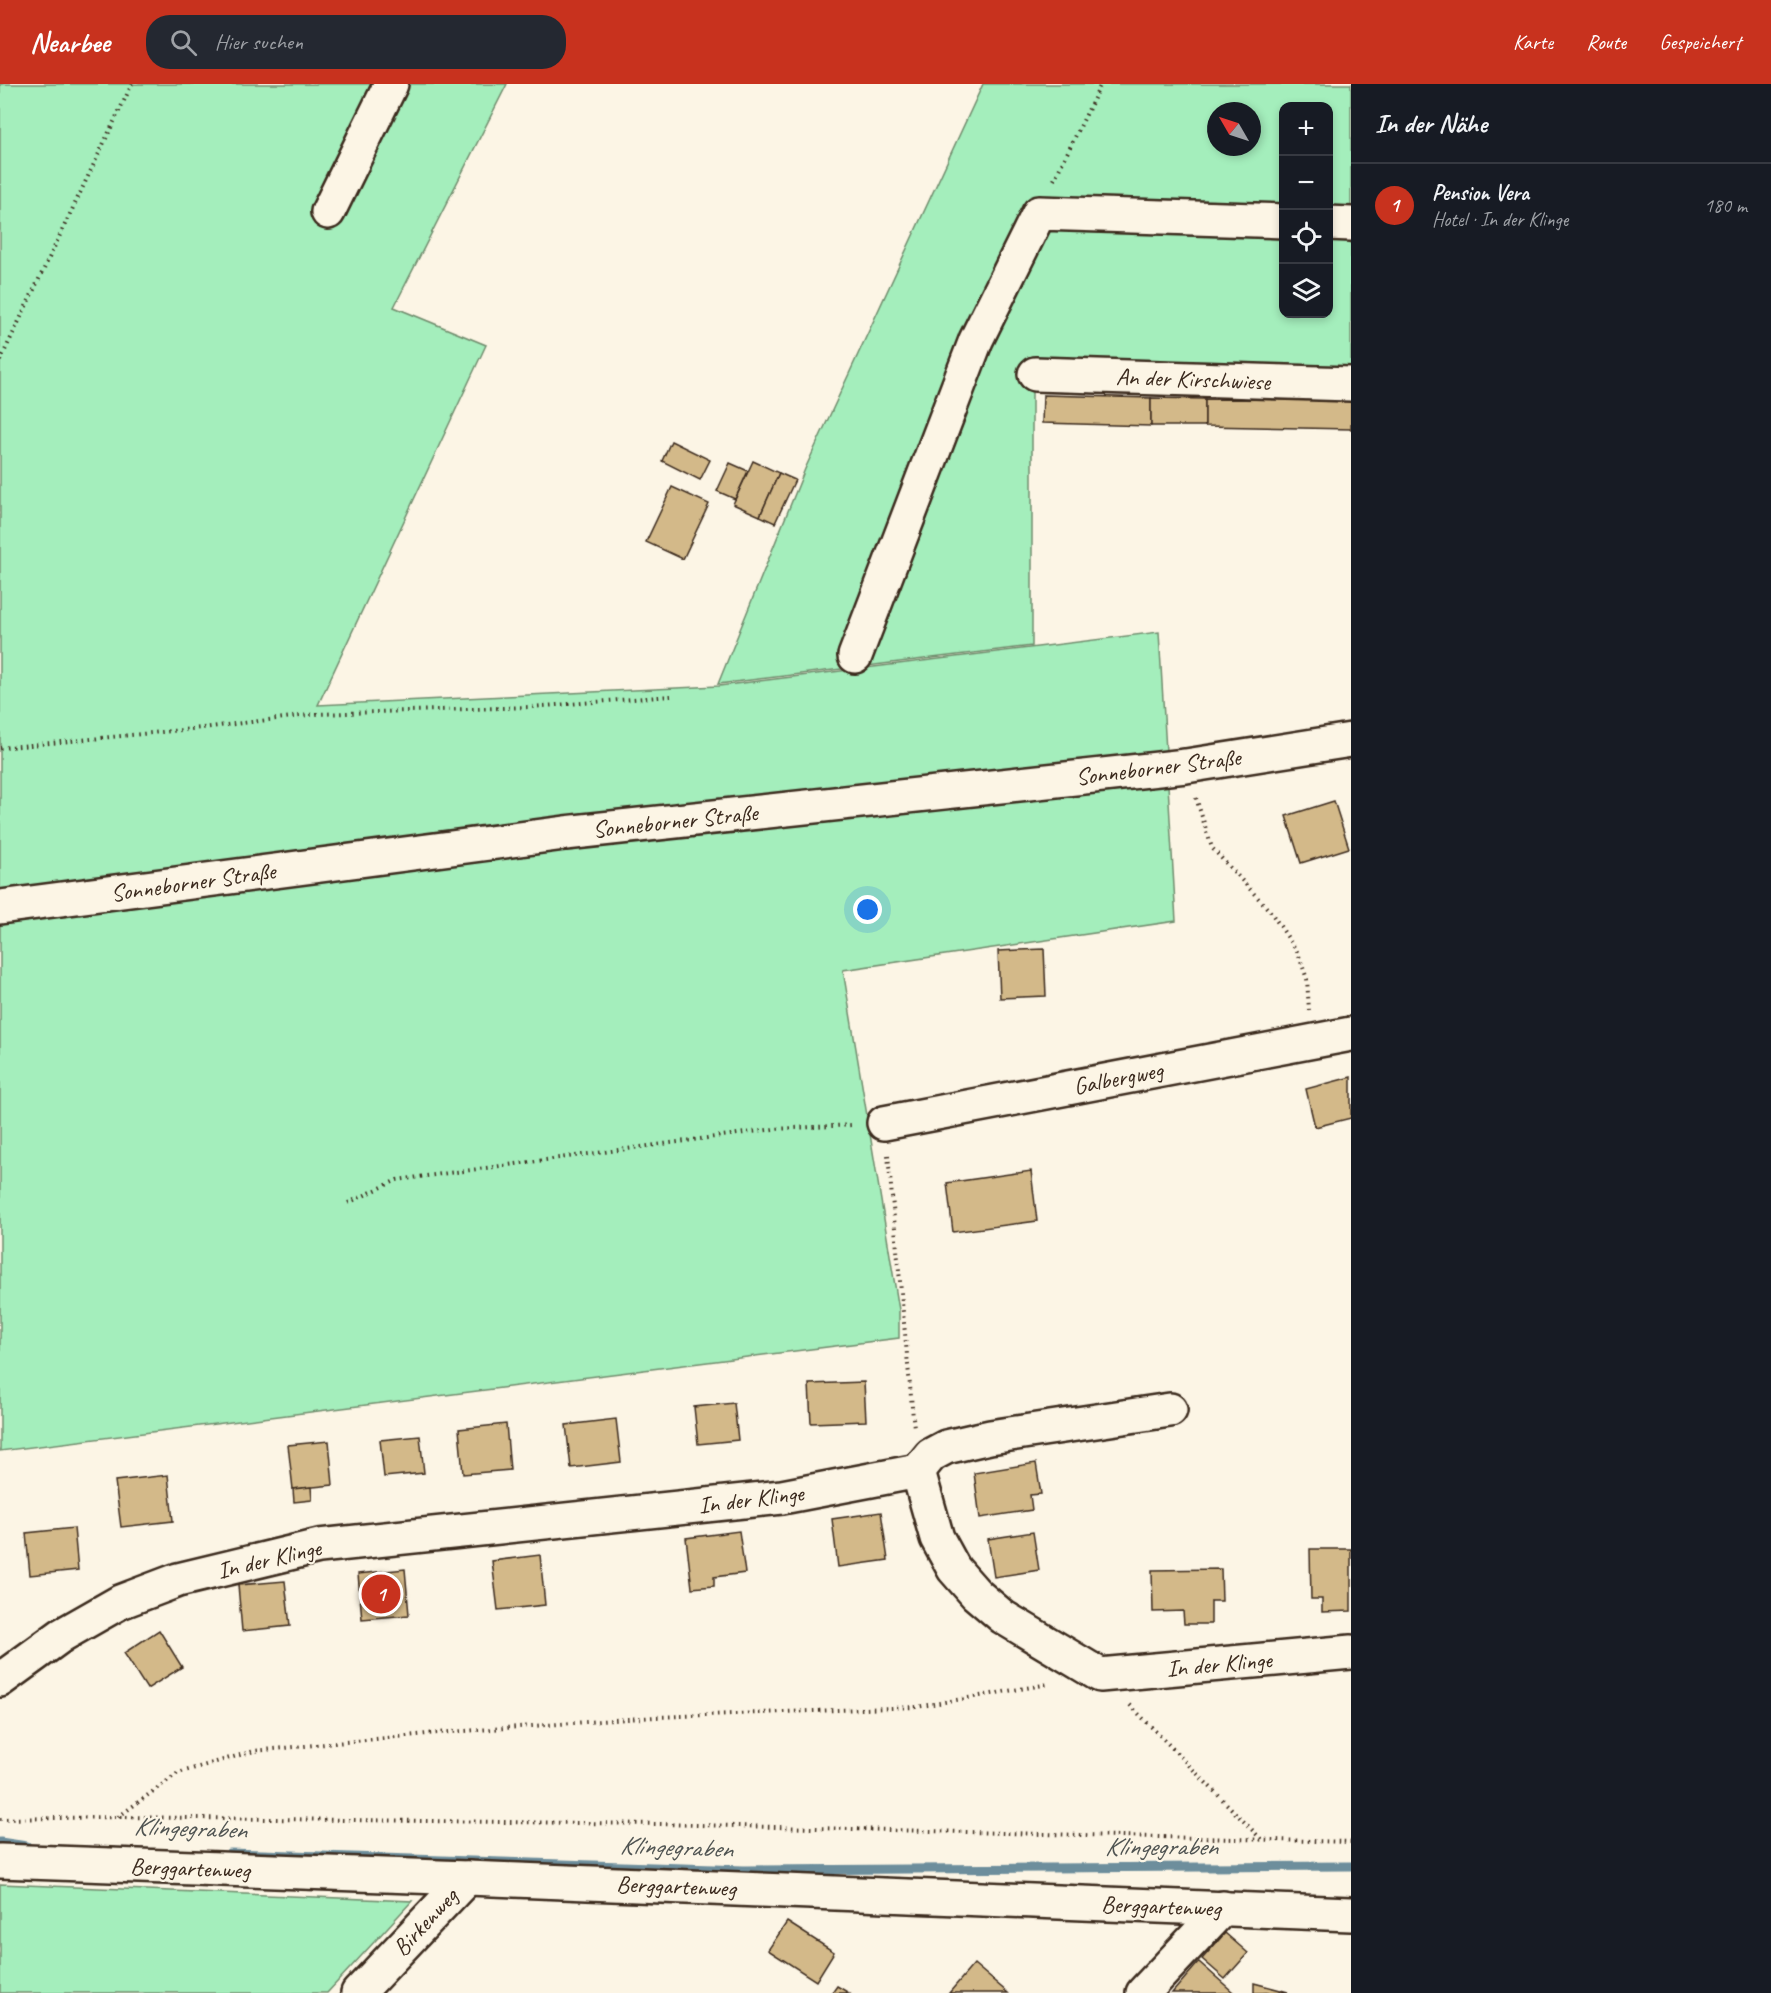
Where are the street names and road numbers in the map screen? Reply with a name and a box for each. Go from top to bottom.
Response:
street label: An der Kirschwiese [1115,361,1273,397]
street label: Sonneborner Straße [1074,742,1244,792]
street label: Sonneborner Straße [591,797,761,845]
street label: Sonneborner Straße [109,855,279,908]
street label: Galbergweg [1071,1054,1167,1101]
street label: In der Klinge [697,1477,807,1520]
street label: In der Klinge [214,1532,326,1585]
street label: In der Klinge [1165,1644,1275,1684]
street label: Berggartenweg [130,1851,253,1885]
street label: Berggartenweg [616,1869,739,1903]
street label: Birkenweg [386,1880,466,1962]
street label: Berggartenweg [1101,1889,1224,1923]

